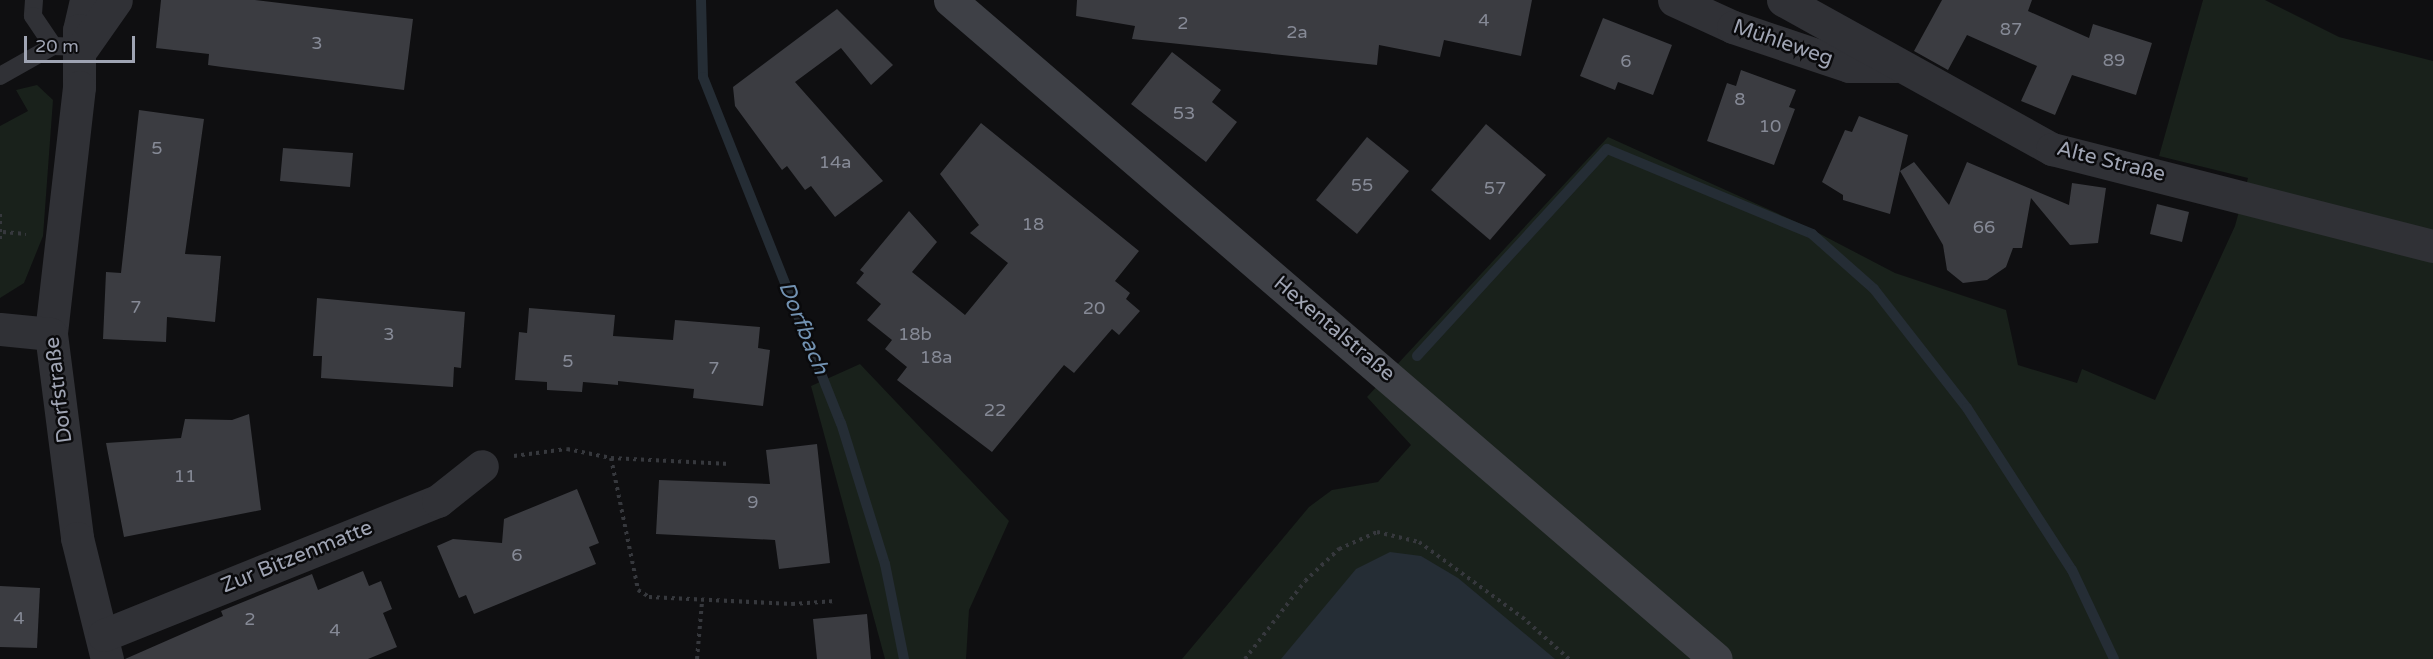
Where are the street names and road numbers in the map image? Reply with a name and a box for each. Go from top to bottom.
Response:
street label: Mühleweg [1730,14,1836,72]
street label: Alte Straße [2054,136,2168,188]
street label: Hexentalstraße [1268,271,1400,387]
street label: Dorfstraße [40,336,78,444]
street label: Zur Bitzenmatte [218,515,376,599]

